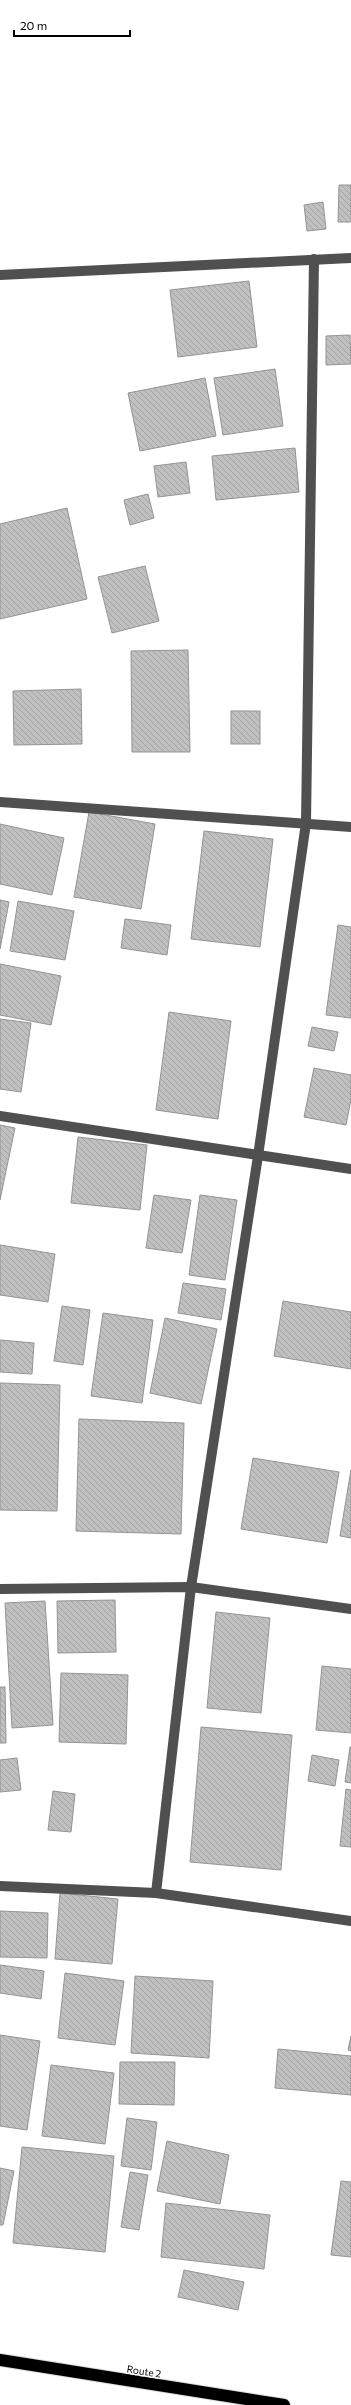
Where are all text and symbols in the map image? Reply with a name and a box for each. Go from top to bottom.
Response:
scale bar [14,12,130,38]
text: 20 m [20,18,47,32]
street label: Route 2 [126,2362,163,2380]

